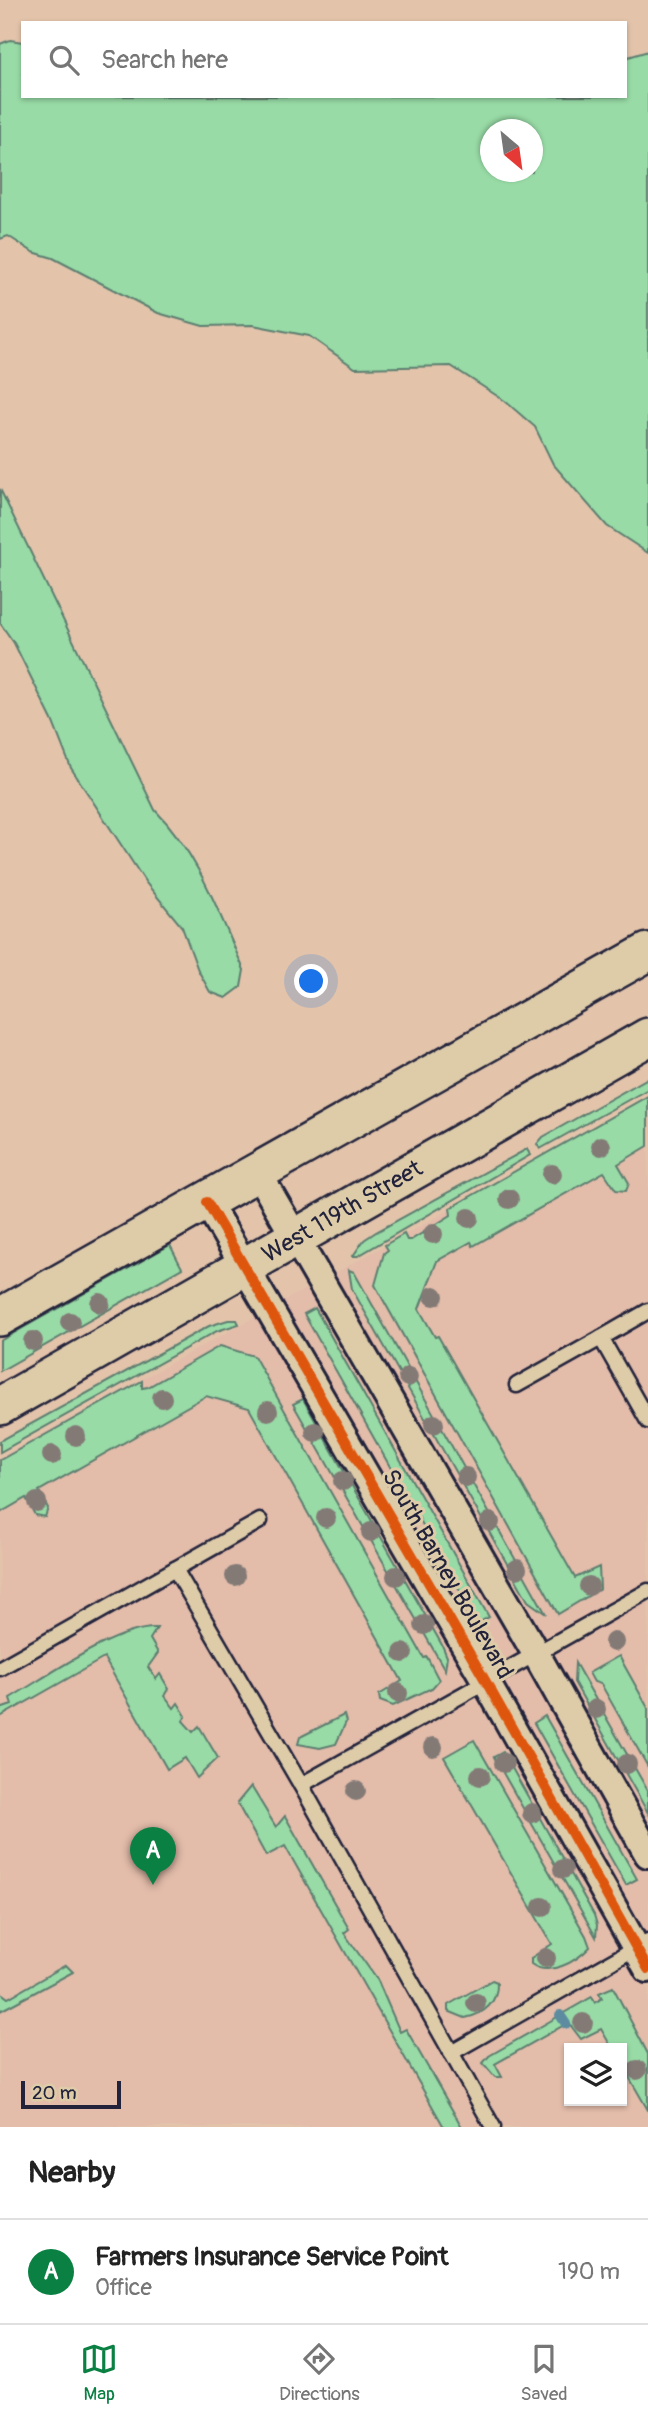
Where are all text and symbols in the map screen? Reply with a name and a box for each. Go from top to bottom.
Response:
search box [21,21,627,98]
icon: search [45,41,83,79]
text: Search here [101,44,228,76]
north arrow [480,119,543,182]
your location [294,964,328,998]
street label: West 119th Street [257,1154,428,1269]
street label: South Barney Boulevard [376,1464,519,1684]
pin: A [130,1827,176,1885]
map controls [564,2043,627,2106]
button: layers [564,2043,627,2106]
scale bar [21,2078,121,2110]
text: 20 m [32,2081,77,2105]
text: Nearby [28,2154,115,2191]
text: Farmers Insurance Service Point [95,2241,448,2273]
text: A [44,2257,58,2286]
text: 190 m [558,2257,620,2286]
text: Office [95,2273,152,2302]
tab: Map [80,2340,118,2406]
tab: Directions [279,2340,360,2406]
tab: Saved [520,2340,568,2406]

